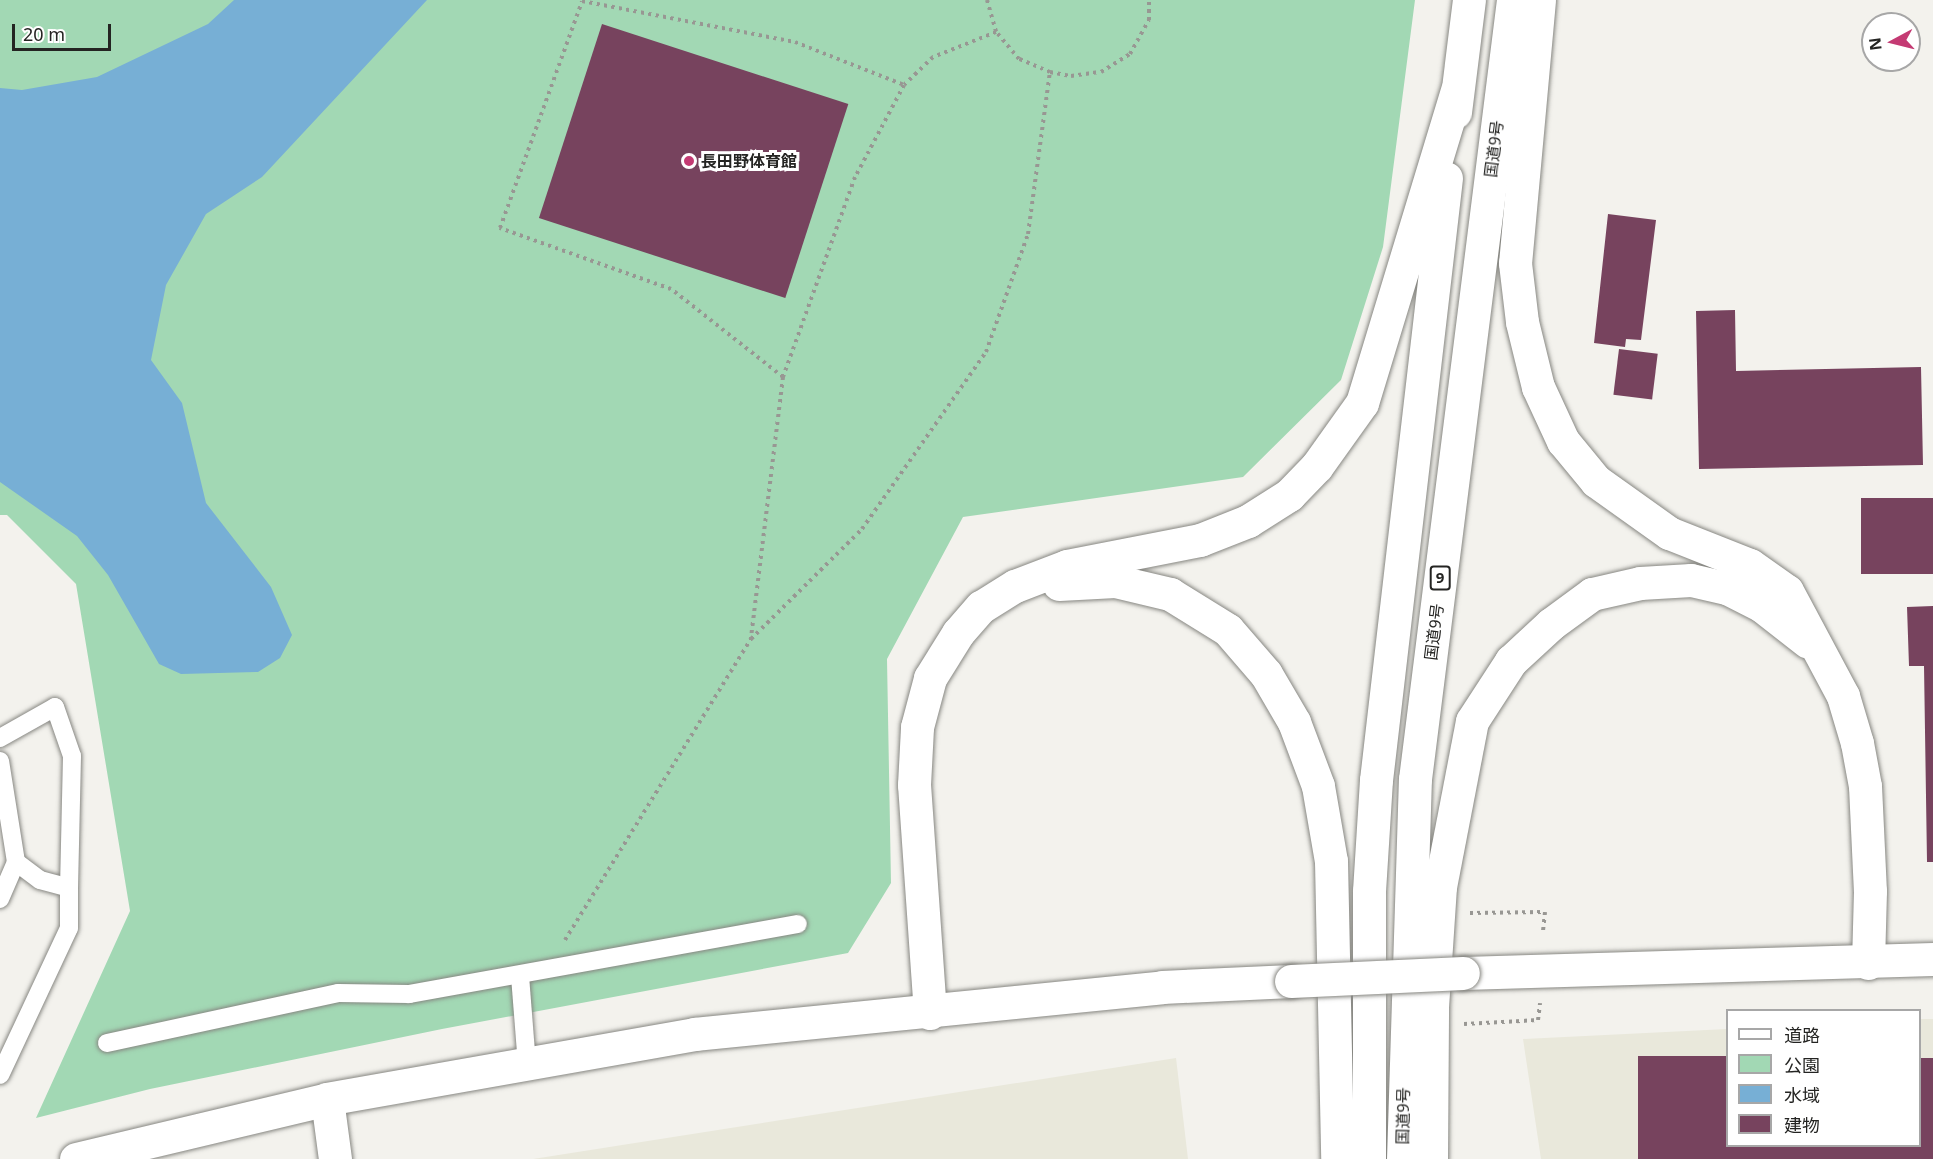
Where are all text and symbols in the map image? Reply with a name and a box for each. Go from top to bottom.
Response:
scale bar [15,12,114,50]
north arrow [1861,12,1921,72]
text: 20 m [23,22,65,46]
text: N [1863,36,1887,52]
street label: 国道9号 [1481,119,1507,179]
place label: 長田野体育館 [701,151,797,171]
marker: 長田野体育館 [682,154,696,168]
road number: 9 [1430,566,1450,590]
street label: 国道9号 [1421,602,1447,662]
legend [1726,1009,1921,1147]
text: 道路 [1784,1023,1820,1047]
text: 公園 [1784,1053,1820,1077]
text: 水域 [1784,1083,1820,1107]
street label: 国道9号 [1393,1087,1413,1145]
text: 建物 [1784,1113,1820,1137]

